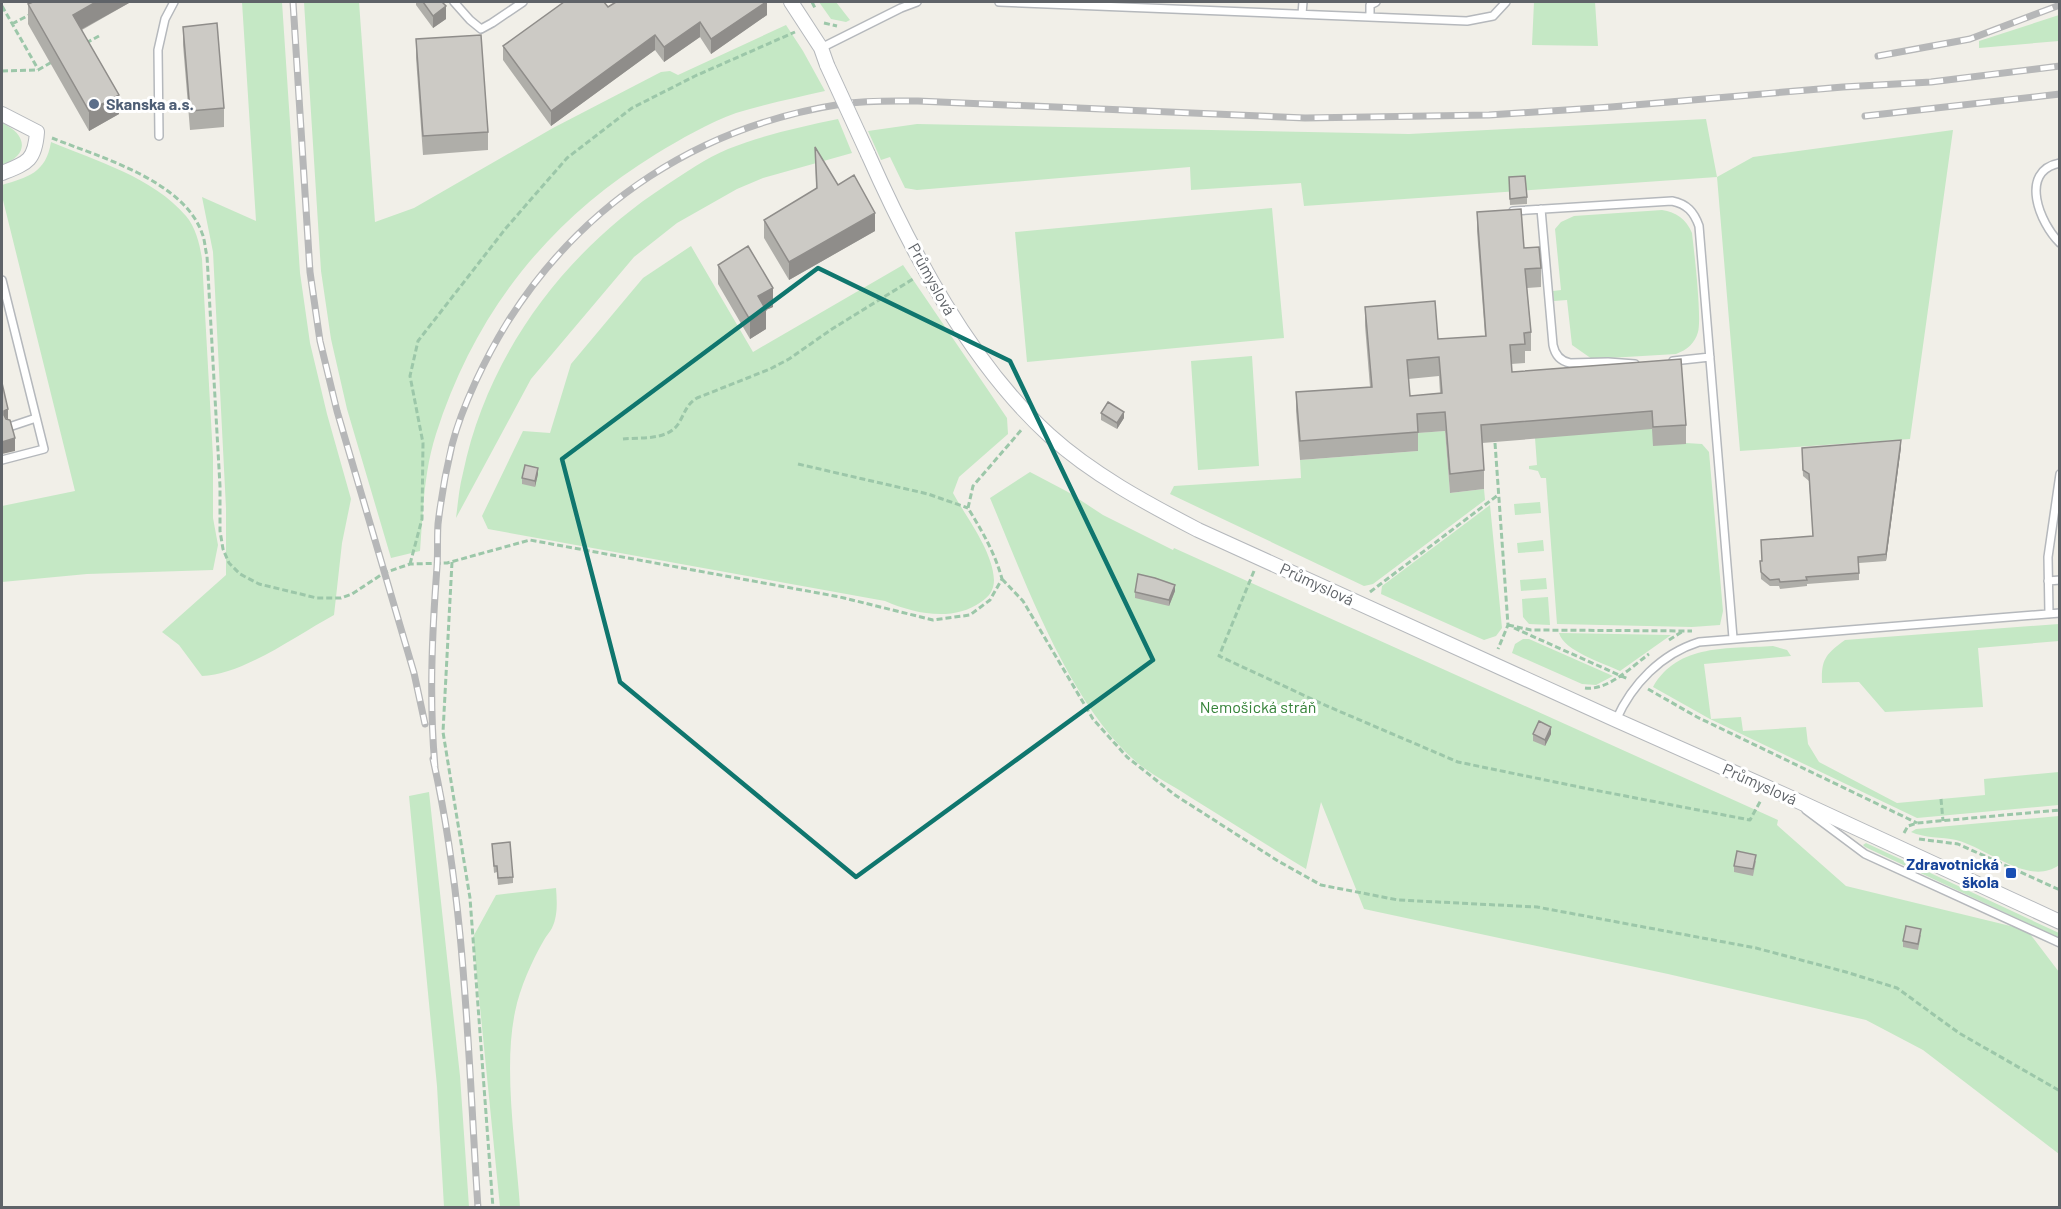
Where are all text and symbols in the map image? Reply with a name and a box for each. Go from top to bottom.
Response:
place label: Skanska a.s. [106,94,194,113]
marker: Skanska a.s. [87,97,101,111]
street label: Průmyslová [905,239,960,318]
street label: Průmyslová [1277,558,1357,609]
park label: Nemošická stráň [1200,697,1316,716]
street label: Průmyslová [1720,759,1800,808]
place label: Zdravotnická škola [1906,854,1999,891]
marker: Zdravotnická škola [2004,866,2018,880]

